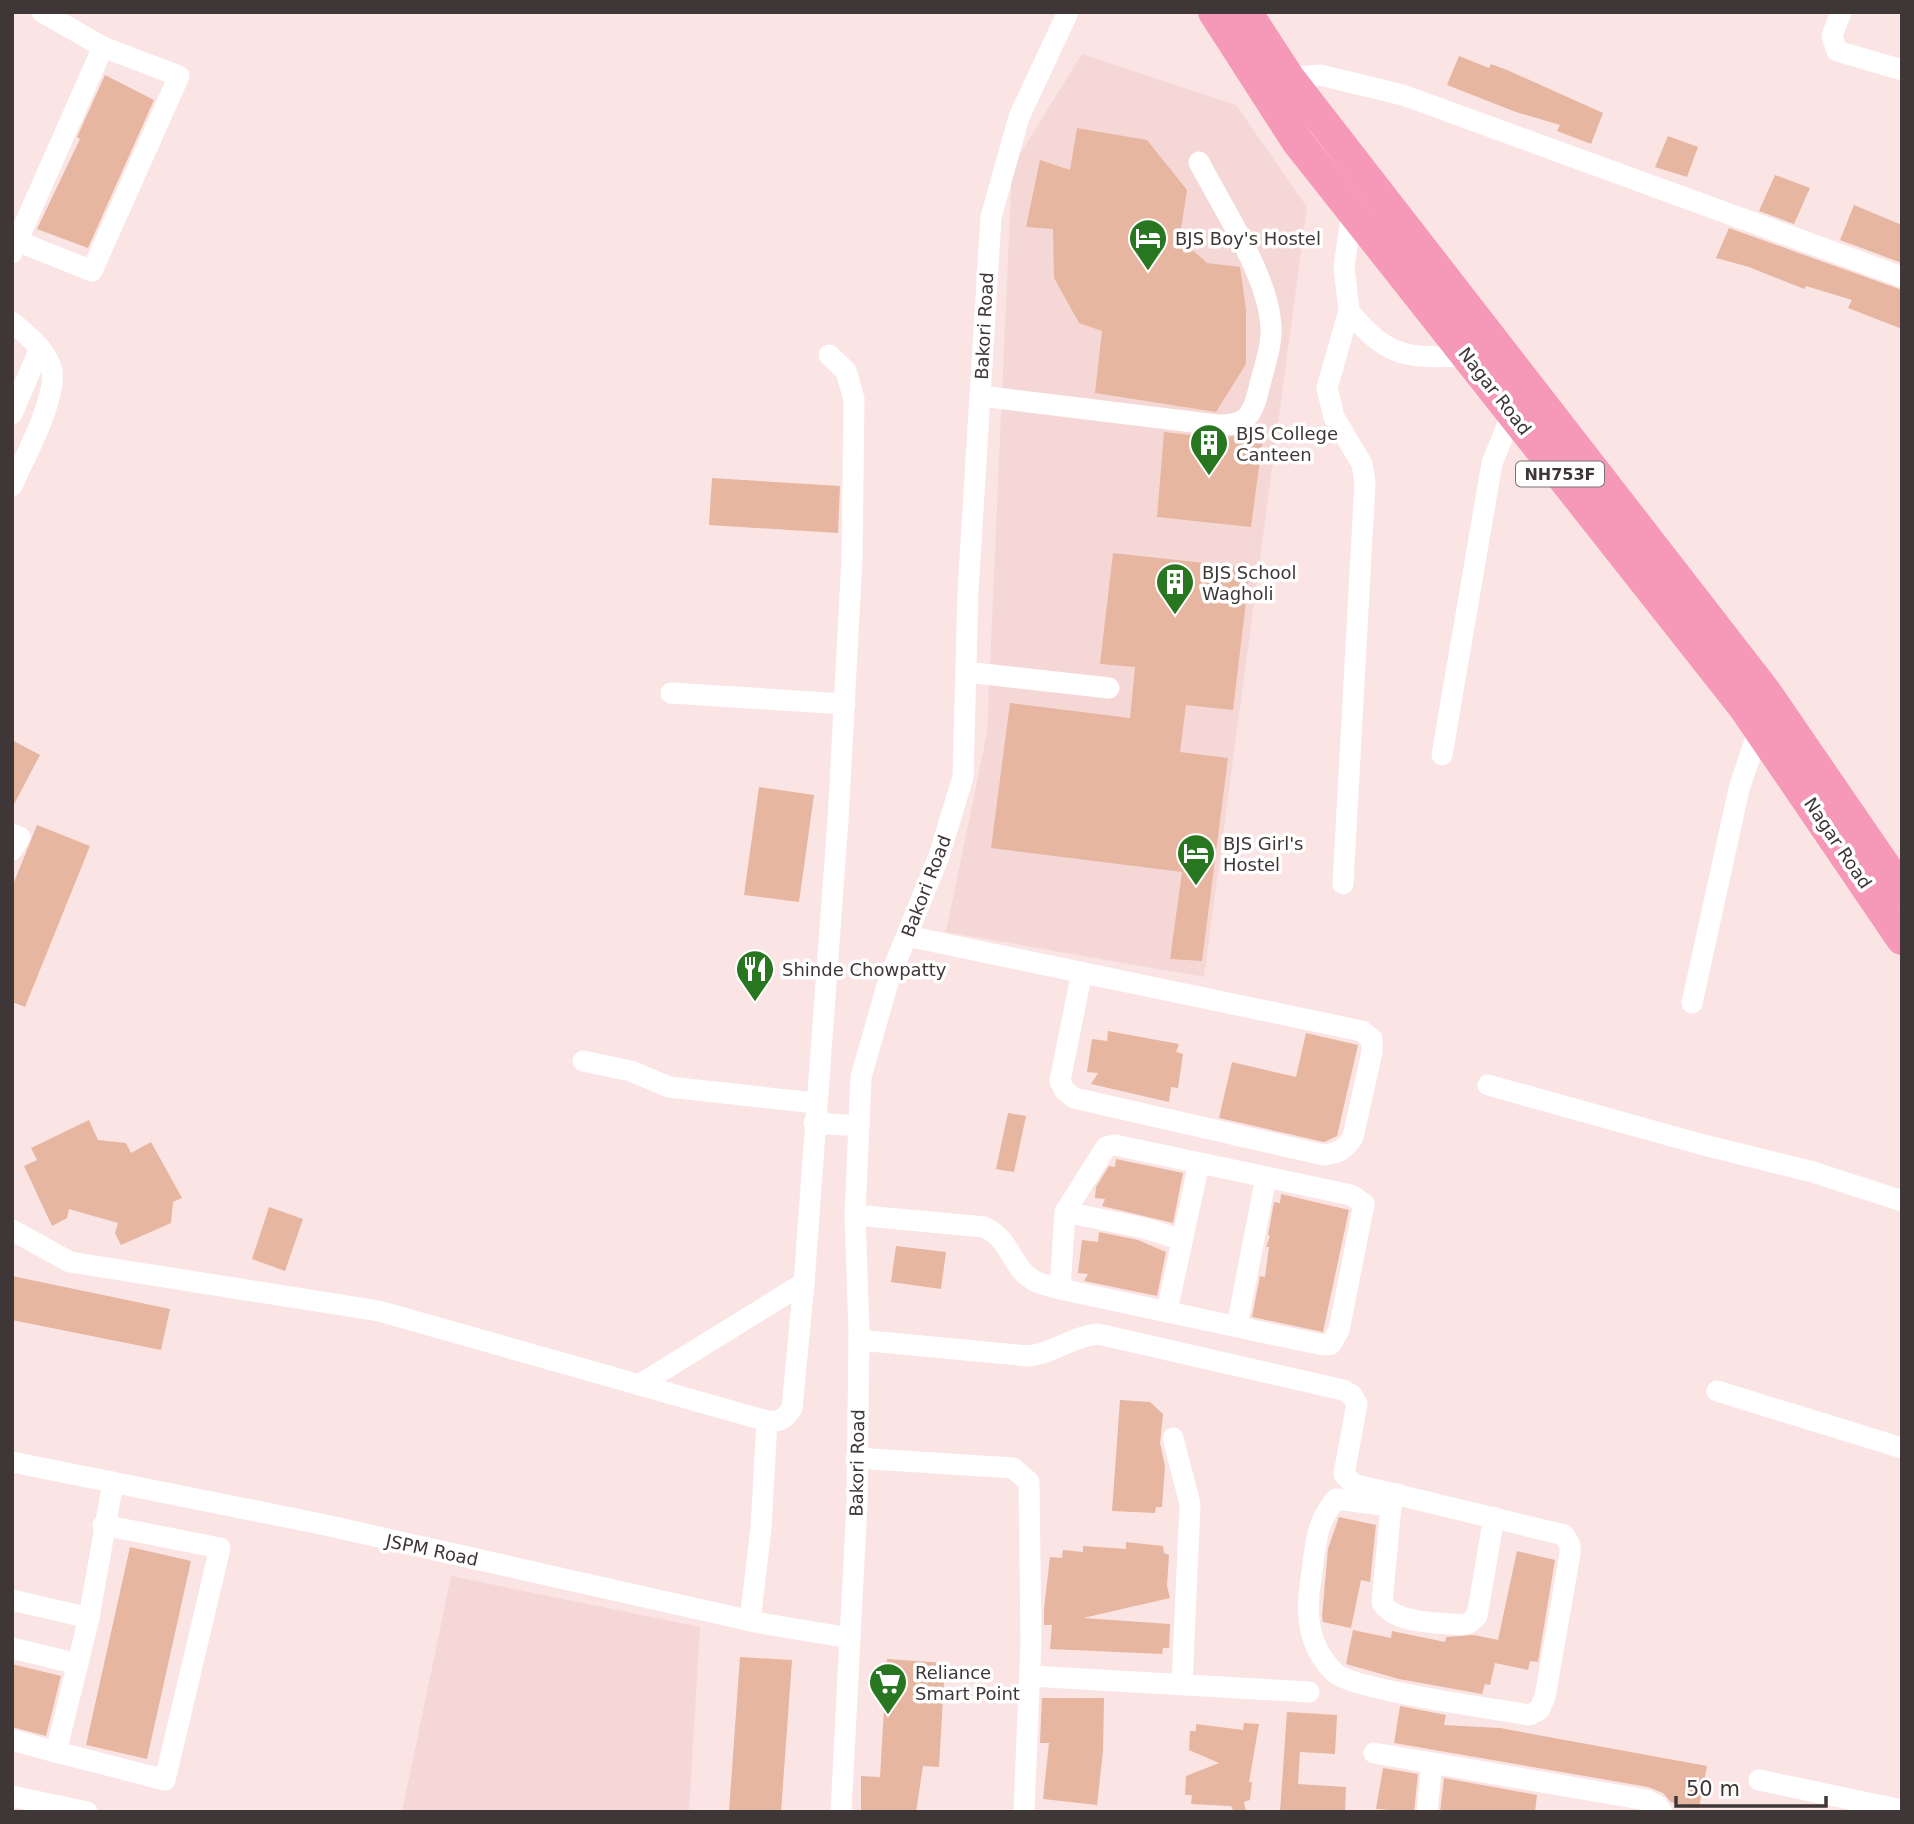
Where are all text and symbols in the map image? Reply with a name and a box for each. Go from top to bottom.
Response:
hotel icon: BJS Boy's Hostel [1127,217,1169,272]
place label: BJS Boy's Hostel [1175,228,1321,249]
street label: Bakori Road [971,272,997,380]
street label: Nagar Road [1454,343,1536,439]
building icon: BJS College Canteen [1188,422,1230,477]
place label: BJS College Canteen [1236,423,1338,465]
road number: NH753F [1516,461,1604,486]
building icon: BJS School Wagholi [1154,561,1196,616]
place label: BJS School Wagholi [1202,562,1297,604]
street label: Nagar Road [1800,794,1876,892]
street label: Bakori Road [897,832,955,940]
hotel icon: BJS Girl's Hostel [1175,832,1217,887]
place label: BJS Girl's Hostel [1223,833,1303,875]
restaurant icon: Shinde Chowpatty [734,948,776,1003]
place label: Shinde Chowpatty [782,959,947,980]
street label: Bakori Road [846,1409,868,1517]
street label: JSPM Road [383,1530,480,1570]
supermarket icon: Reliance Smart Point [867,1661,909,1716]
place label: Reliance Smart Point [915,1662,1020,1704]
scale bar [1676,1764,1826,1808]
text: 50 m [1686,1777,1740,1801]

